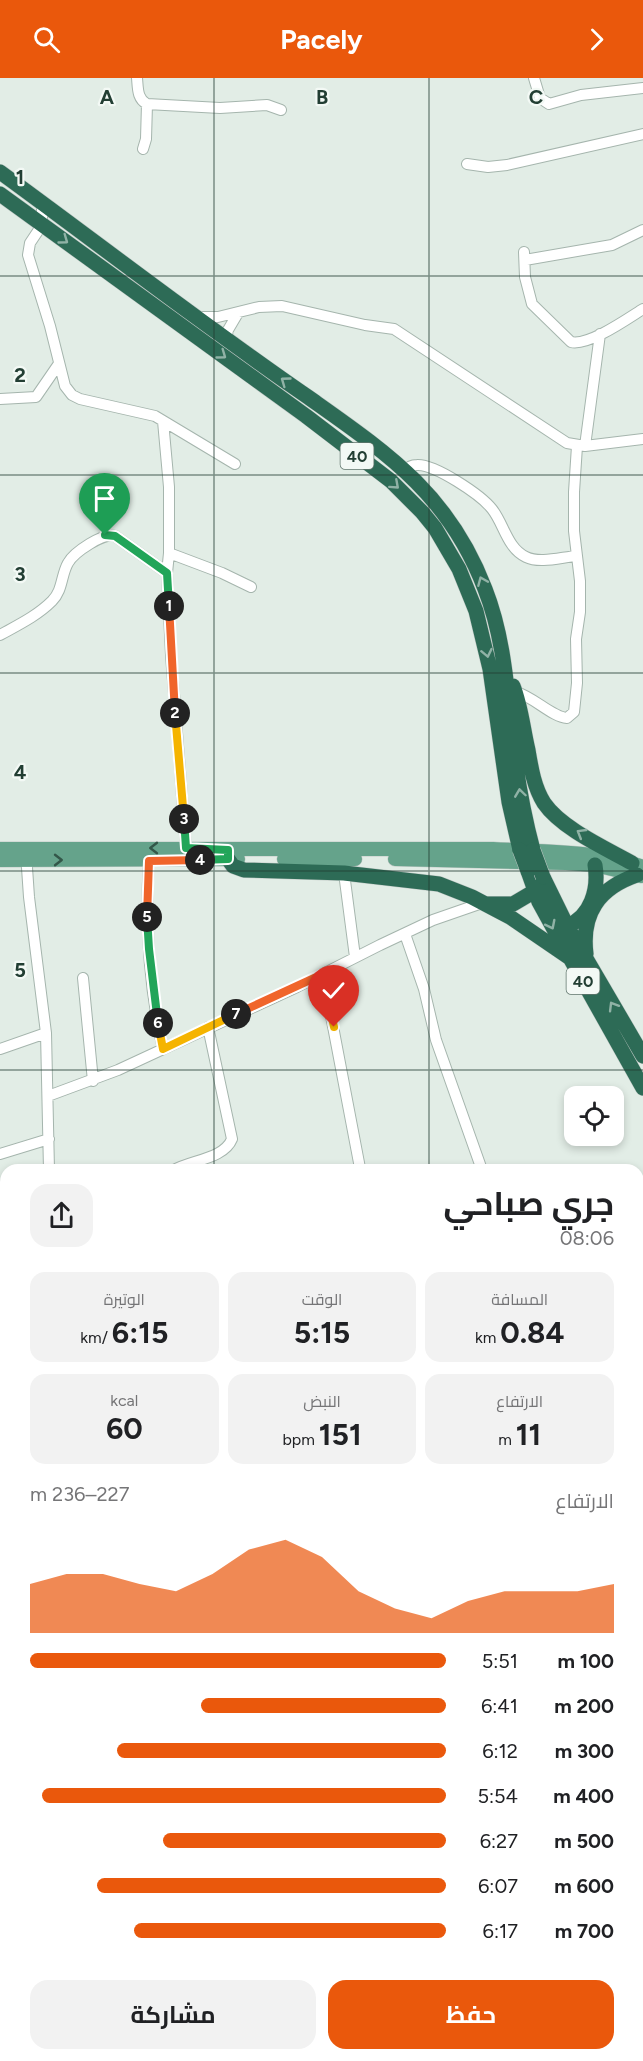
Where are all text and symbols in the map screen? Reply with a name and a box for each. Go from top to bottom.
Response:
icon: search [30,23,63,56]
text: Pacely [280,23,363,56]
icon: forward [580,23,613,56]
text: A [100,85,115,109]
text: B [316,85,328,109]
text: C [529,85,543,109]
text: 1 [16,165,24,189]
one-way arrow [58,233,69,244]
one-way arrow [216,348,227,359]
text: 2 [14,363,26,387]
one-way arrow [280,377,291,388]
road number: 40 [340,443,374,469]
pin [79,473,130,535]
one-way arrow [388,478,398,489]
icon: arrive [88,482,121,515]
text: 3 [14,562,26,586]
one-way arrow [477,577,489,588]
pin: 1 [154,591,184,621]
text: 1 [166,596,172,615]
one-way arrow [479,647,492,657]
pin: 2 [160,698,190,728]
text: 2 [170,703,180,722]
text: 4 [14,760,27,784]
one-way arrow [515,789,527,798]
pin: 3 [169,804,199,834]
text: 3 [180,809,188,828]
one-way arrow [577,829,587,841]
one-way arrow [150,842,159,854]
pin: 4 [185,845,215,875]
text: 4 [195,850,205,869]
one-way arrow [54,854,63,866]
pin: 5 [132,902,162,932]
text: 5 [142,907,152,926]
one-way arrow [544,918,555,929]
text: 5 [14,958,26,982]
pin [308,965,359,1027]
road number: 40 [566,968,600,994]
icon: check [317,974,350,1007]
pin: 7 [221,999,251,1029]
one-way arrow [609,1002,621,1012]
text: 7 [232,1004,240,1023]
pin: 6 [143,1008,173,1038]
text: 6 [153,1013,163,1032]
map controls [564,1086,624,1146]
button: locate [564,1086,624,1146]
button: share [30,1184,93,1247]
text: جري صباحي [444,1184,614,1223]
text: 08:06 [560,1226,614,1250]
text: الوتيرة [104,1290,145,1309]
text: الوقت [302,1290,342,1309]
text: المسافة [491,1290,548,1309]
text: 6:15 [112,1314,168,1351]
text: 5:15 [294,1314,350,1351]
text: 0.84 [500,1314,564,1351]
text: /km [80,1328,112,1347]
text: km [475,1328,500,1347]
text: kcal [110,1391,138,1410]
text: النبض [303,1392,341,1411]
text: الارتفاع [496,1392,543,1411]
text: 60 [106,1410,143,1447]
text: 151 [319,1416,362,1453]
text: 11 [516,1416,541,1453]
text: bpm [282,1430,319,1449]
text: m [498,1430,516,1449]
text: 227–236 m [30,1482,129,1506]
text: الارتفاع [555,1489,614,1513]
text: 5:51 [482,1649,518,1673]
text: 100 m [557,1649,614,1673]
text: 6:41 [481,1694,518,1718]
text: 200 m [554,1694,614,1718]
text: 6:12 [482,1739,518,1763]
text: 300 m [555,1739,614,1763]
text: 5:54 [478,1784,518,1808]
text: 400 m [553,1784,614,1808]
text: 6:27 [480,1829,518,1853]
text: 500 m [554,1829,614,1853]
text: 6:07 [478,1874,518,1898]
text: 600 m [554,1874,614,1898]
text: 6:17 [483,1919,518,1943]
text: 700 m [555,1919,614,1943]
button: مشاركة [30,1980,316,2049]
button: حفظ [328,1980,614,2049]

